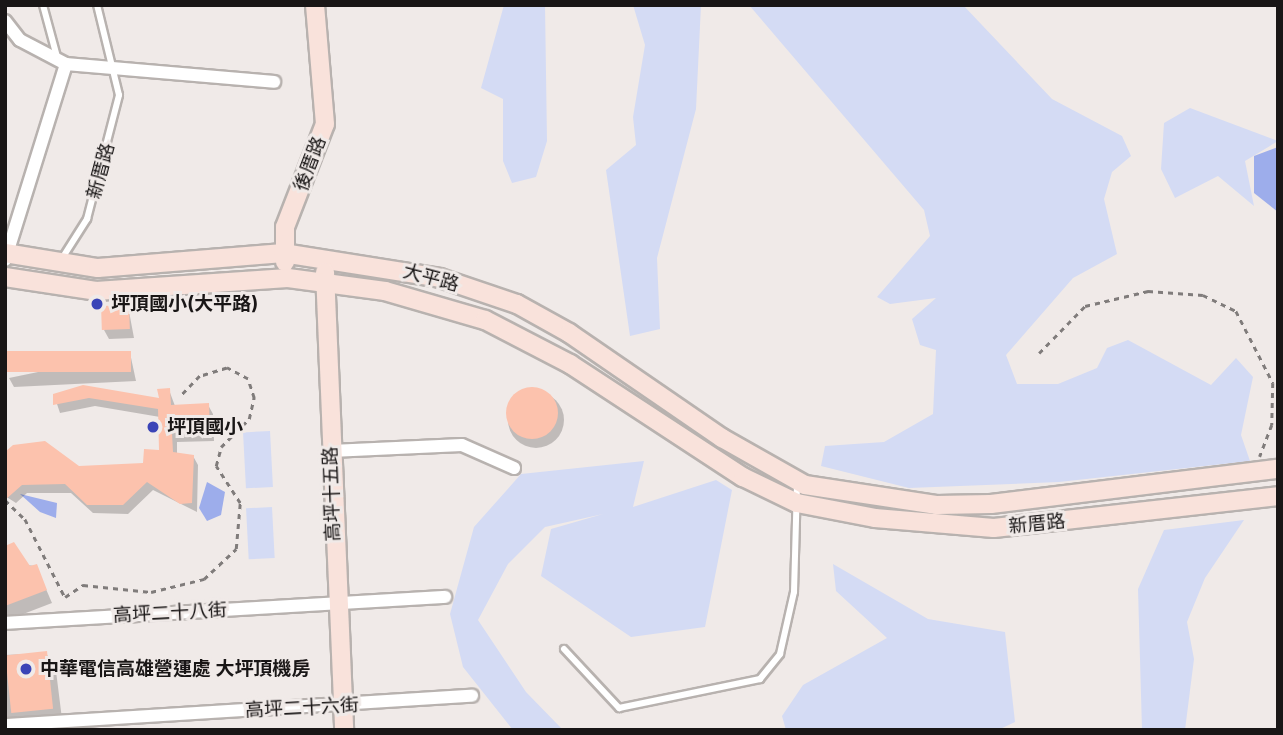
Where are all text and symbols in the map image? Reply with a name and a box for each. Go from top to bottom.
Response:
street label: 後厝路 [289,133,331,195]
street label: 新厝路 [83,141,119,201]
street label: 大平路 [401,260,461,296]
place label: 坪頂國小(大平路) [111,293,258,315]
marker: 坪頂國小(大平路) [89,296,105,312]
place label: 坪頂國小 [167,416,243,438]
marker: 坪頂國小 [145,419,161,435]
street label: 高坪十五路 [319,446,345,542]
street label: 新厝路 [1007,510,1067,538]
street label: 高坪二十八街 [112,599,228,627]
place label: 中華電信高雄營運處 大坪頂機房 [40,658,310,680]
marker: 中華電信高雄營運處 大坪頂機房 [18,661,34,677]
street label: 高坪二十六街 [244,694,360,722]

